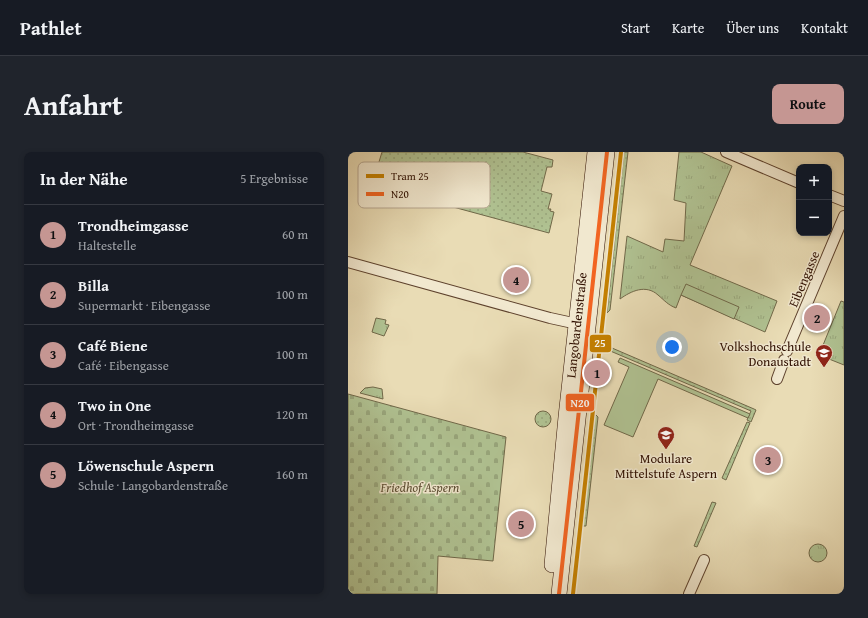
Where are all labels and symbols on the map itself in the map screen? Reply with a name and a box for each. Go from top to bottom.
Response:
legend [358,162,490,208]
text: Tram 25 [391,168,429,184]
text: N20 [391,186,409,202]
street label: Eibengasse [784,248,824,310]
pin: 4 [503,265,529,295]
street label: Langobardenstraße [561,271,591,379]
pin: 2 [804,303,830,333]
line badge: 25 [589,334,612,353]
text: 25 [594,335,606,351]
your location [662,337,682,357]
place label: Volkshochschule Donaustadt [720,337,811,371]
school or university icon: Volkshochschule Donaustadt [814,343,834,368]
pin: 1 [584,358,610,388]
line badge: N20 [565,393,595,412]
text: N20 [571,395,590,411]
school or university icon: Modulare Mittelstufe Aspern [656,425,676,450]
pin: 3 [755,445,781,475]
place label: Modulare Mittelstufe Aspern [615,449,718,483]
park label: Friedhof Aspern [380,478,460,497]
pin: 5 [508,509,534,539]

